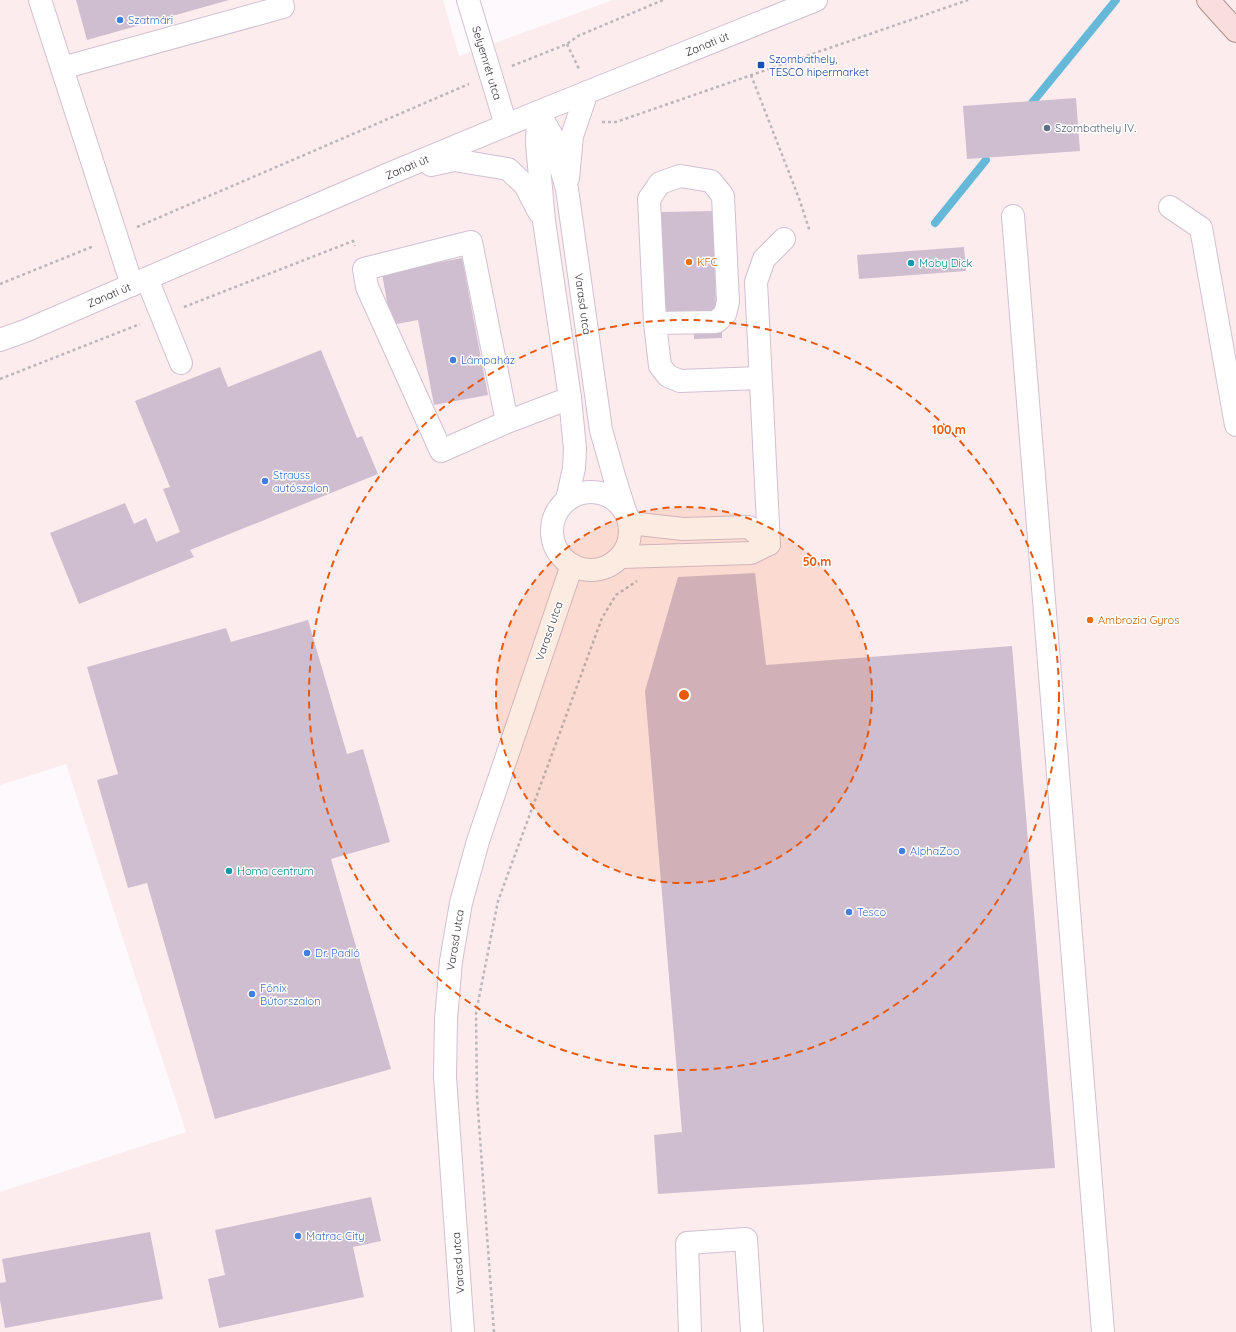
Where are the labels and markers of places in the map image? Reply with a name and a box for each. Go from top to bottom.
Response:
place label: Szatmári [128,13,173,27]
marker: Szatmári [115,15,125,25]
place label: Szombathely, TESCO hipermarket [769,52,869,79]
marker: Szombathely, TESCO hipermarket [756,60,766,70]
place label: Szombathely IV. [1055,121,1136,135]
marker: Szombathely IV. [1042,123,1052,133]
place label: KFC [697,255,718,269]
place label: Moby Dick [919,256,973,270]
marker: KFC [684,257,694,267]
marker: Moby Dick [906,258,916,268]
place label: Lámpaház [461,353,515,367]
marker: Lámpaház [448,355,458,365]
place label: Strauss autószalon [273,468,329,495]
marker: Strauss autószalon [260,476,270,486]
place label: Ambrozia Gyros [1098,613,1179,627]
marker: Ambrozia Gyros [1085,615,1095,625]
centre of rings [677,688,691,702]
place label: AlphaZoo [910,844,960,858]
marker: AlphaZoo [897,846,907,856]
place label: Homa centrum [237,864,314,878]
marker: Homa centrum [224,866,234,876]
place label: Tesco [857,905,886,919]
marker: Tesco [844,907,854,917]
place label: Dr. Padló [315,946,360,960]
marker: Dr. Padló [302,948,312,958]
place label: Főnix Bútorszalon [260,981,321,1008]
marker: Főnix Bútorszalon [247,989,257,999]
place label: Matrac City [306,1229,364,1243]
marker: Matrac City [293,1231,303,1241]

